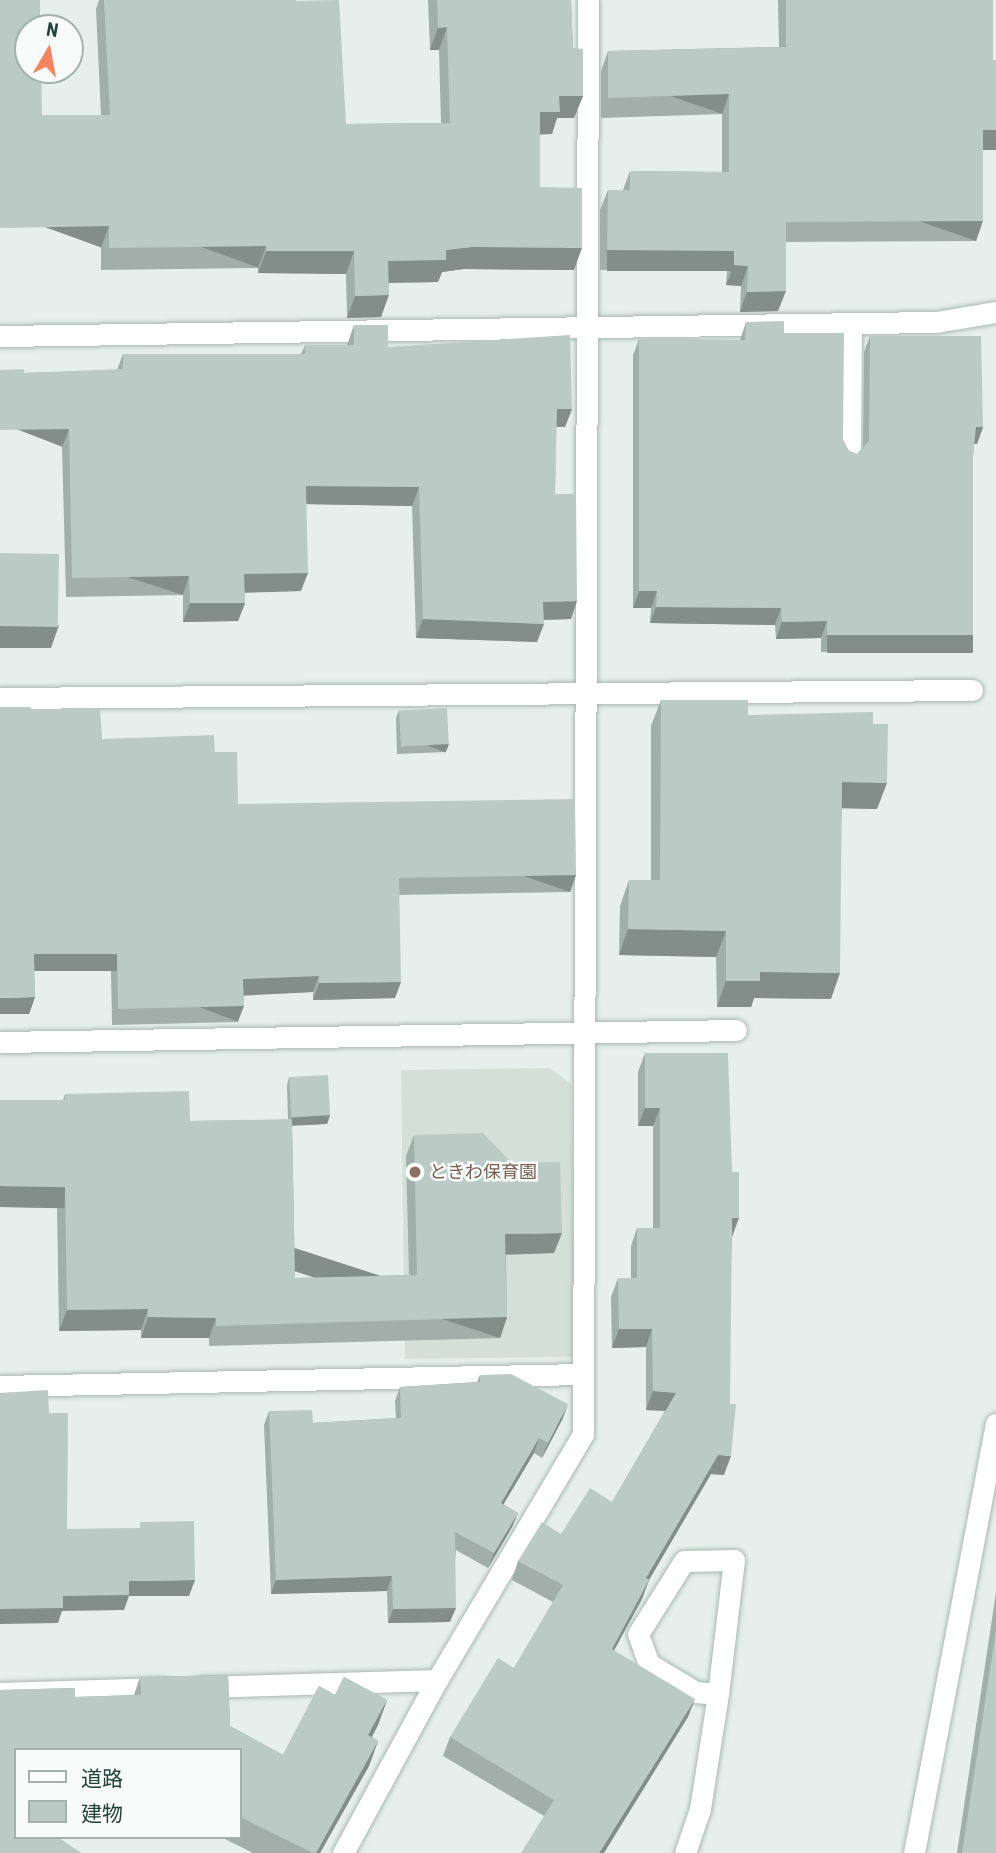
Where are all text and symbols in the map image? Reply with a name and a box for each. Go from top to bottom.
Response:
north arrow [14,14,84,84]
text: N [45,17,60,42]
place label: ときわ保育園 [429,1161,537,1183]
marker: ときわ保育園 [407,1164,423,1180]
legend [14,1748,242,1839]
text: 道路 [81,1767,123,1791]
text: 建物 [81,1802,123,1826]

